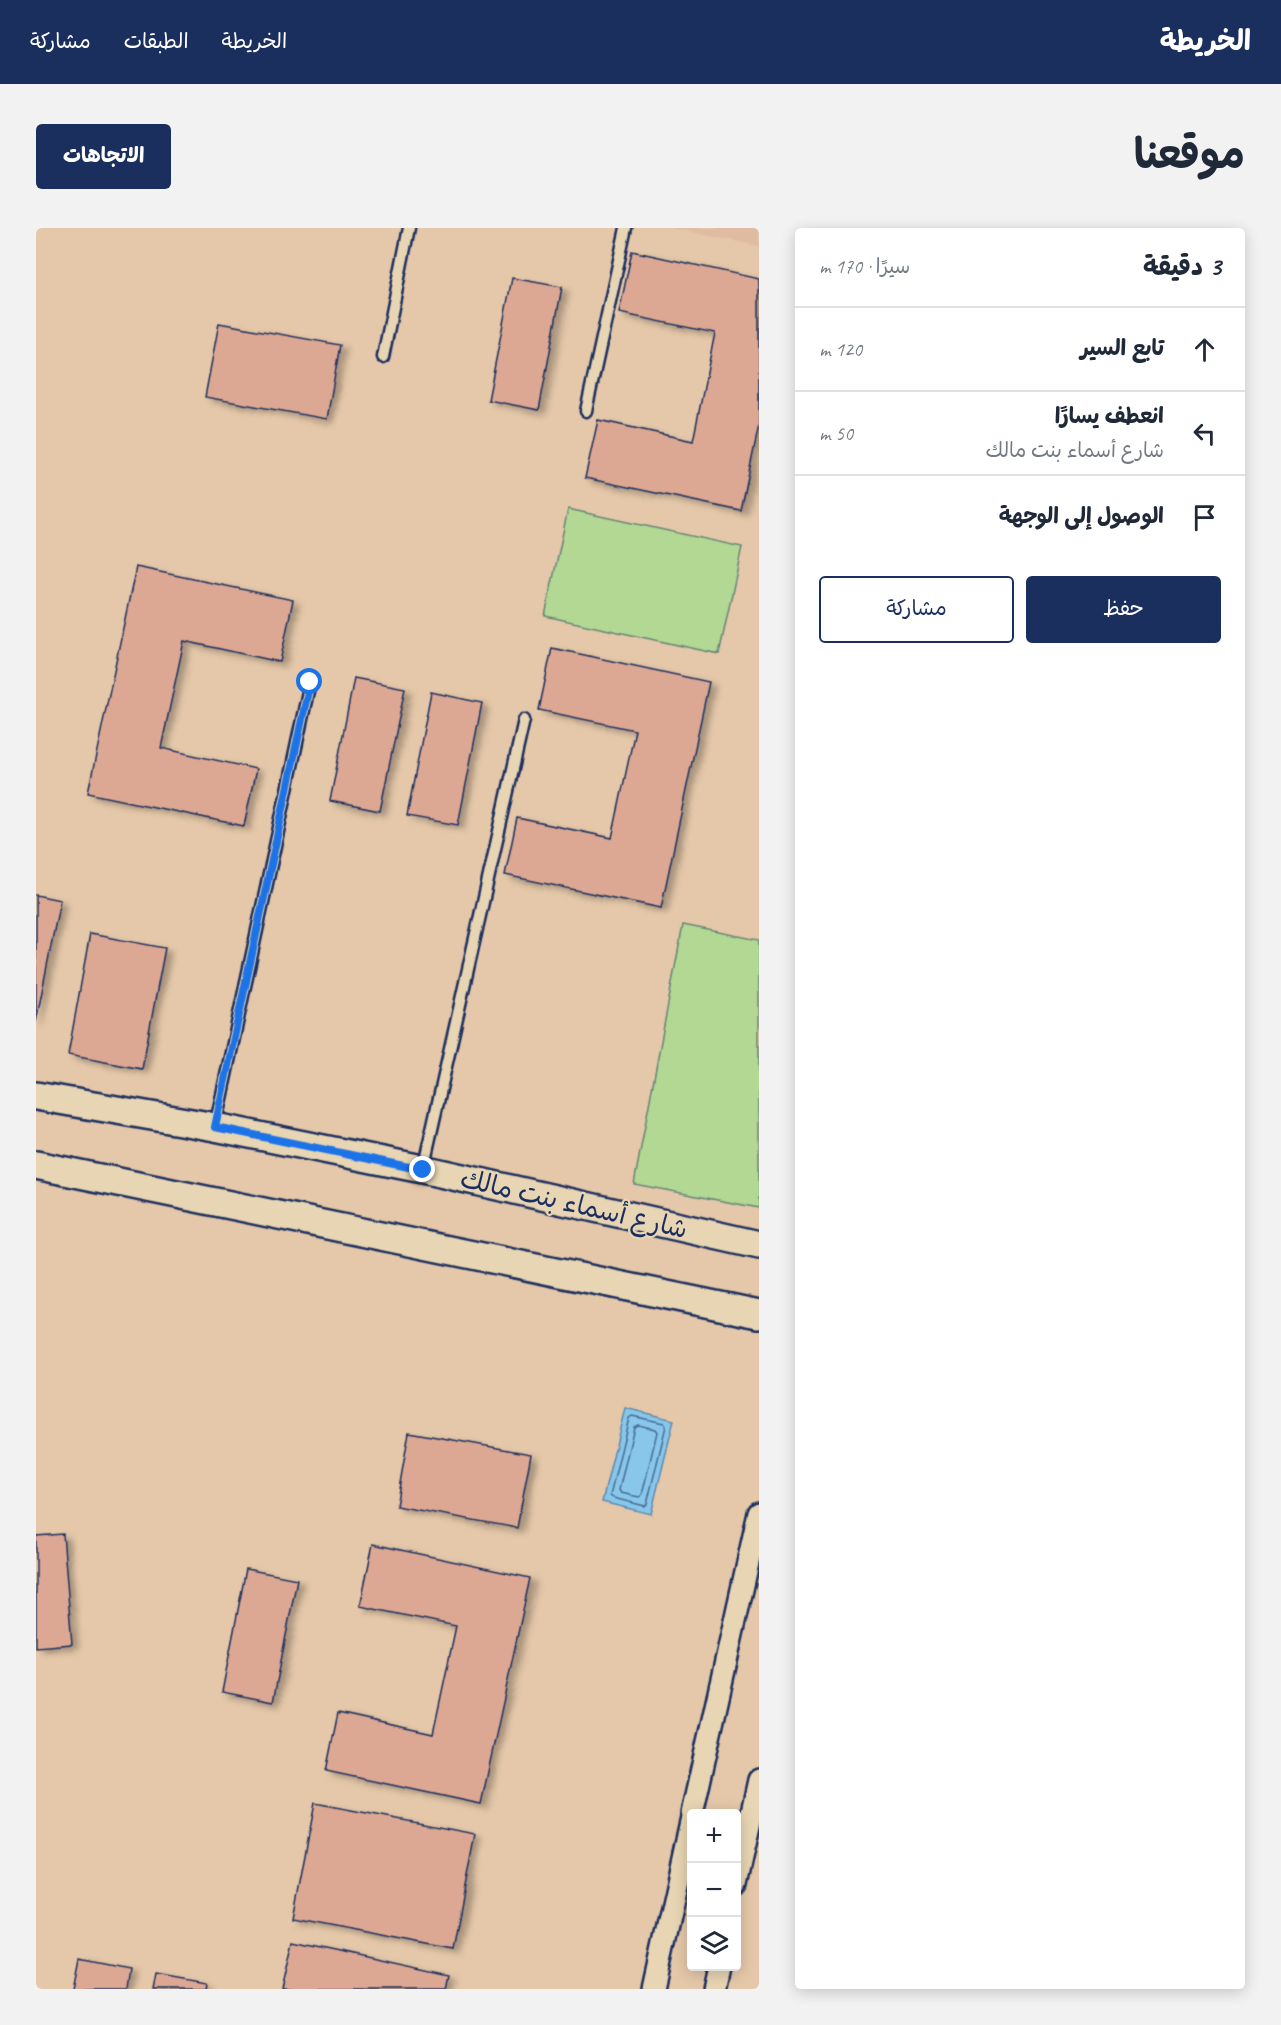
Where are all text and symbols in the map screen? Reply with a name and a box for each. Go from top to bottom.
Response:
text: الخريطة [1160,23,1251,58]
text: مشاركة [30,28,91,54]
text: الطبقات [124,28,189,54]
text: الخريطة [222,28,287,54]
button: الاتجاهات [36,124,171,189]
text: موقعنا [1134,128,1245,181]
text: 3 دقيقة [1143,250,1221,283]
text: سيرًا · 170 m [819,254,910,279]
icon: ahead [1188,333,1221,366]
text: تابع السير [1080,334,1164,362]
text: 120 m [819,337,862,362]
text: انعطف يسارًا [1055,402,1164,430]
icon: left [1188,417,1221,450]
text: 50 m [819,421,853,446]
text: شارع أسماء بنت مالك [986,438,1164,463]
icon: arrive [1188,501,1221,534]
text: الوصول إلى الوجهة [999,502,1164,530]
button: مشاركة [819,576,1014,643]
button: حفظ [1026,576,1221,643]
route start [296,668,322,694]
route end [409,1156,435,1182]
street label: شارع أسماء بنت مالك [457,1162,691,1247]
map controls [687,1809,741,1971]
button: + [687,1809,741,1863]
button: − [687,1863,741,1917]
button: layers [687,1917,741,1971]

